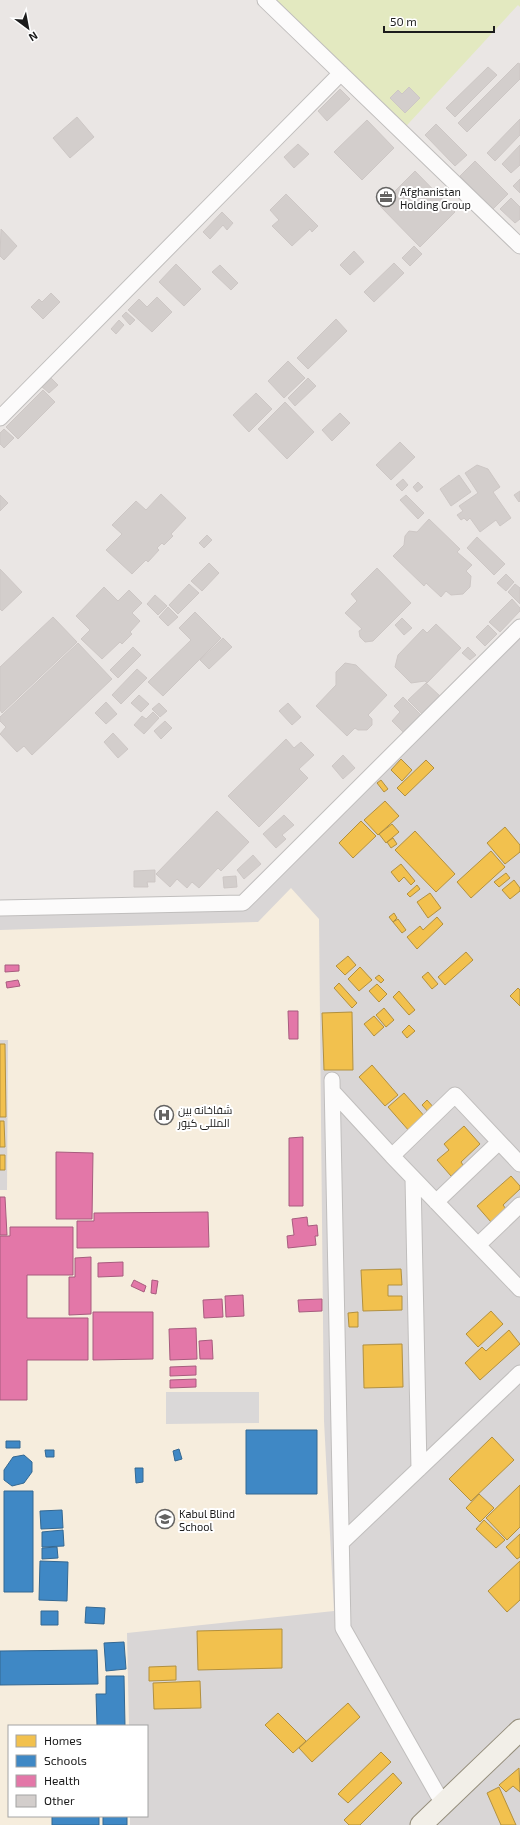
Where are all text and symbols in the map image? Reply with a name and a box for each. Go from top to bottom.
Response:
north arrow [8,8,48,48]
scale bar [384,8,494,34]
text: 50 m [390,14,417,28]
text: N [27,29,40,45]
place label: Afghanistan Holding Group [400,185,471,211]
office icon: Afghanistan Holding Group [375,186,397,208]
place label: شفاخانه بین المللی کیور [177,1103,232,1130]
hospital icon: شفاخانه بین المللی کیور [153,1104,175,1126]
place label: Kabul Blind School [179,1507,235,1533]
school or university icon: Kabul Blind School [154,1508,176,1530]
legend [8,1725,148,1817]
text: Homes [44,1733,82,1747]
text: Schools [44,1753,87,1767]
text: Health [44,1773,80,1787]
text: Other [44,1793,75,1807]

